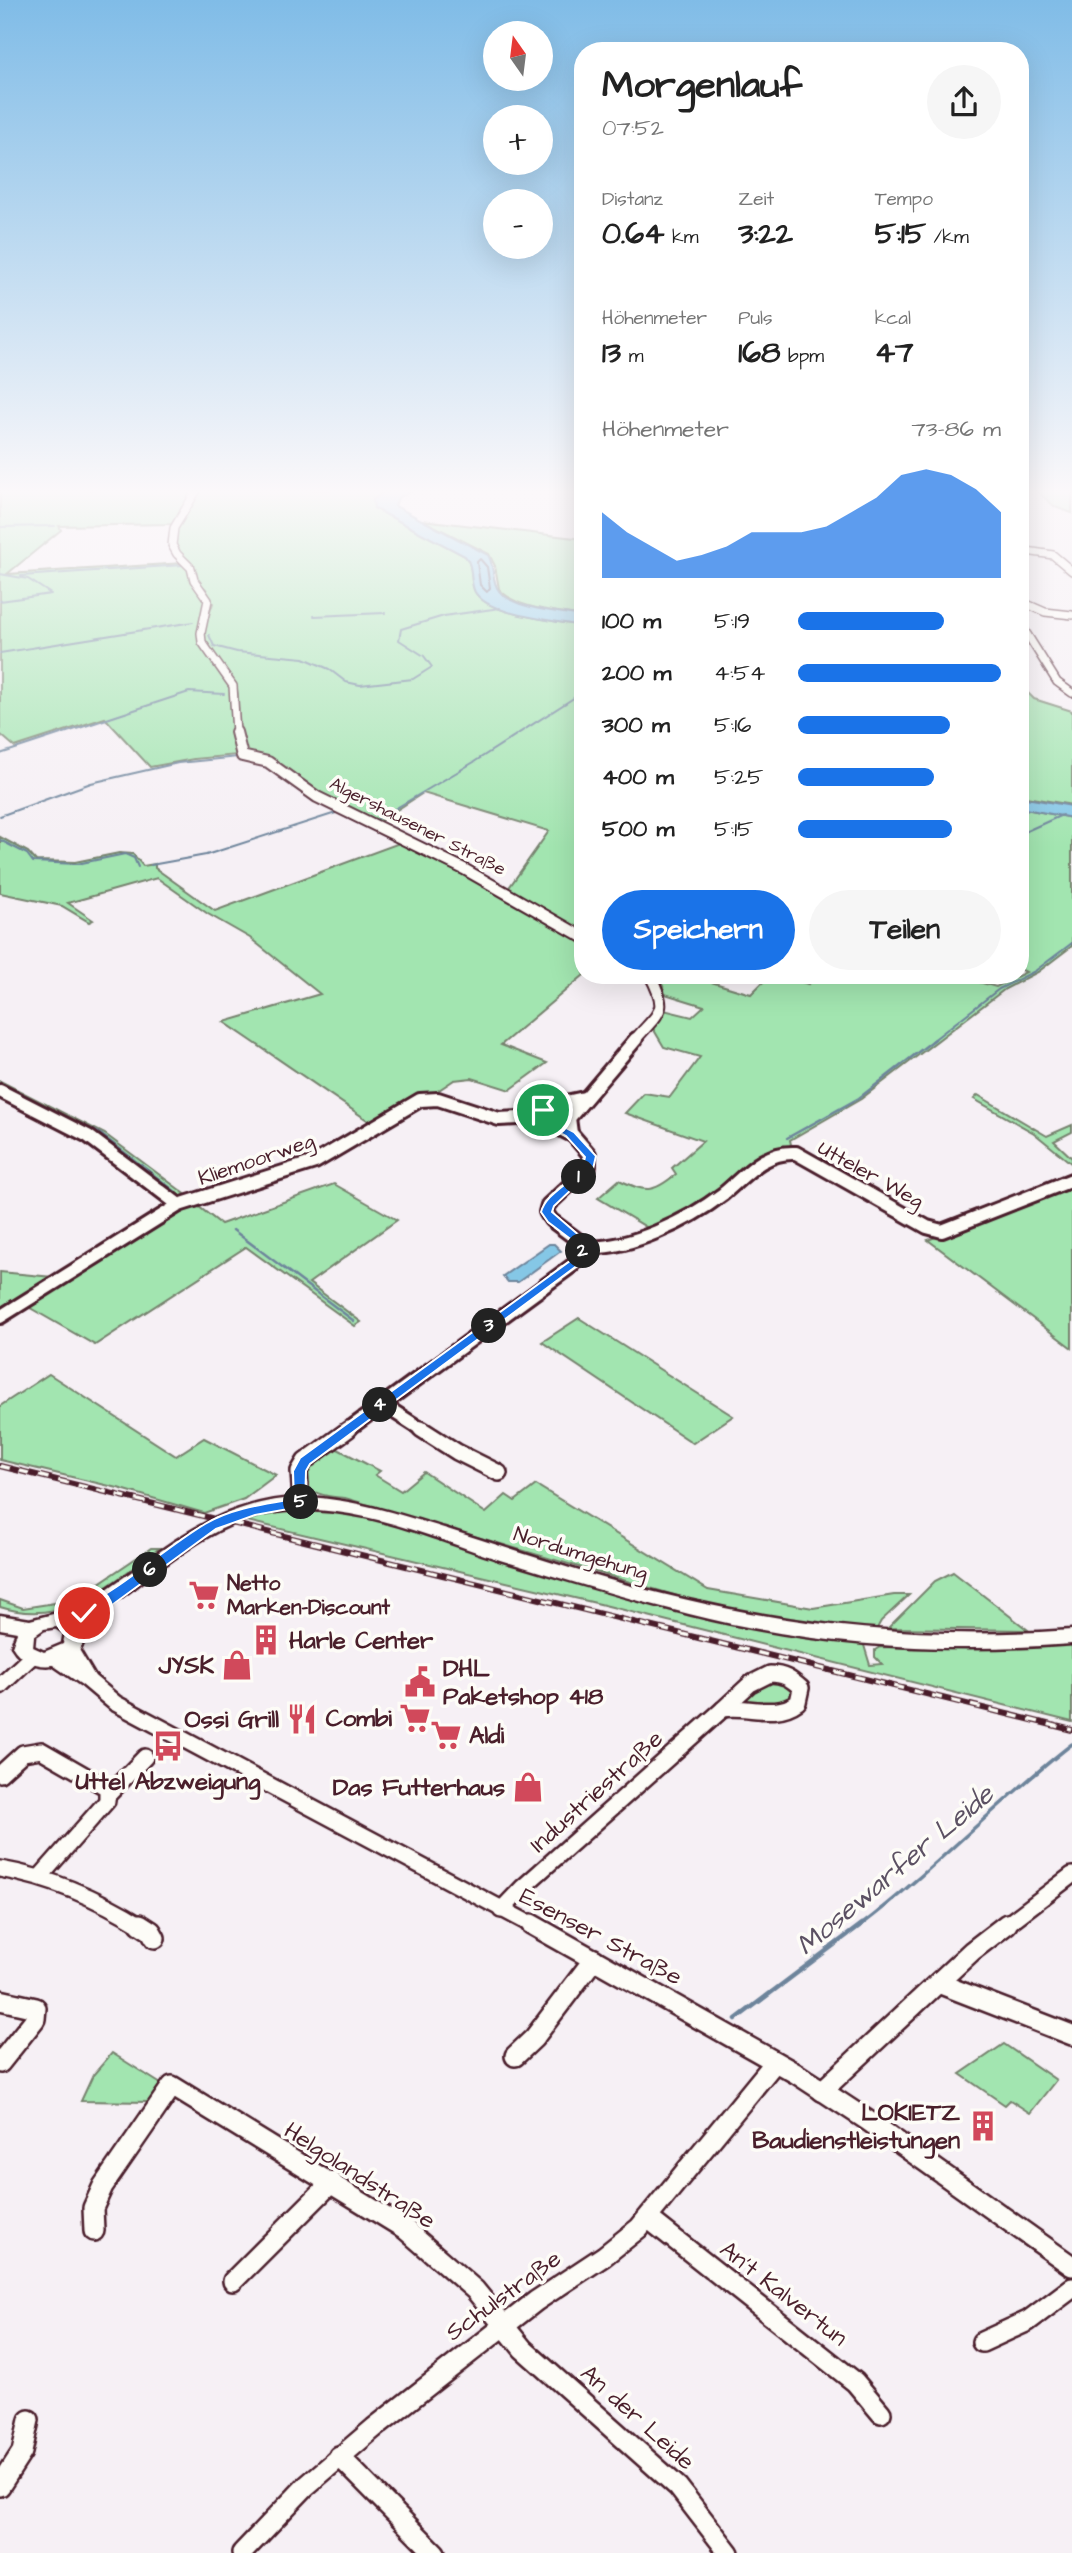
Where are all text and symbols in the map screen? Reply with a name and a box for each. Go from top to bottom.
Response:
north arrow [483,21,553,91]
map controls [483,21,553,259]
text: Morgenlauf [602,60,802,112]
button: share [927,65,1001,139]
button: + [483,105,553,175]
text: 07:52 [602,112,664,144]
text: Distanz [602,186,663,213]
text: Zeit [738,186,774,213]
text: Tempo [875,186,933,213]
button: − [483,189,553,259]
text: 0.64 [602,213,664,255]
text: 3:22 [738,213,793,255]
text: 5:15 [875,213,926,255]
text: km [664,224,698,251]
text: /km [926,224,969,251]
text: Höhenmeter [602,305,707,332]
text: Puls [738,305,773,332]
text: kcal [875,305,911,332]
text: 13 [602,332,621,374]
text: 168 [738,332,780,374]
text: 47 [875,332,914,374]
text: m [621,343,644,370]
text: bpm [780,343,824,370]
text: Höhenmeter [602,413,729,445]
text: 73–86 m [912,413,1001,445]
text: 100 m [602,605,661,637]
text: 5:19 [714,605,750,637]
text: 200 m [602,657,671,689]
text: 4:54 [714,657,765,689]
text: 300 m [602,709,670,741]
text: 5:16 [714,709,752,741]
text: 400 m [602,761,674,793]
text: 5:25 [714,761,764,793]
street label: Algershausener Straße [325,771,510,883]
text: 500 m [602,813,674,845]
text: 5:15 [714,813,753,845]
button: Speichern [602,890,795,970]
button: Teilen [809,890,1001,970]
pin [513,1080,573,1140]
icon: arrive [524,1091,562,1129]
street label: Kliemoorweg [194,1126,319,1195]
street label: Utteler Weg [812,1133,929,1217]
pin: 1 [562,1160,596,1194]
text: 1 [577,1163,580,1190]
pin: 2 [566,1234,600,1268]
text: 2 [577,1237,588,1264]
pin: 3 [472,1308,506,1344]
text: 3 [484,1312,493,1339]
pin: 4 [362,1388,398,1422]
text: 4 [373,1391,386,1418]
pin: 5 [284,1484,318,1520]
text: 5 [294,1488,307,1515]
street label: Nordumgehung [510,1519,652,1590]
pin: 6 [132,1552,168,1588]
text: 6 [144,1556,155,1583]
place label: Netto Marken-Discount [227,1569,391,1622]
supermarket icon: Netto Marken-Discount [187,1578,221,1612]
pin [54,1583,114,1643]
icon: check [65,1594,103,1632]
building icon: Harle Center [249,1623,283,1657]
place label: Harle Center [289,1624,434,1658]
shop icon: JYSK [220,1648,254,1682]
place label: JYSK [158,1649,214,1683]
place label: DHL Paketshop 418 [443,1652,604,1714]
public building icon: DHL Paketshop 418 [403,1665,437,1699]
supermarket icon: Combi [398,1701,432,1735]
restaurant icon: Ossi Grill [285,1702,319,1736]
place label: Combi [326,1702,392,1736]
place label: Ossi Grill [185,1703,279,1737]
supermarket icon: Aldi [429,1718,463,1752]
place label: Aldi [469,1719,504,1753]
street label: Industriestraße [523,1723,671,1861]
bus stop icon: Uttel Abzweigung [151,1729,185,1763]
place label: Uttel Abzweigung [76,1765,261,1800]
shop icon: Das Futterhaus [511,1770,545,1804]
place label: Das Futterhaus [333,1771,505,1805]
water label: Mosewarfer Leide [788,1775,1004,1965]
street label: Esenser Straße [513,1880,688,1994]
place label: LOKIETZ Baudienstleistungen [752,2096,960,2159]
building icon: LOKIETZ Baudienstleistungen [966,2109,1000,2143]
street label: Helgolandstraße [276,2114,442,2239]
street label: An't Kalvertun [712,2233,854,2354]
street label: Schulstraße [439,2242,568,2349]
street label: An der Leide [573,2357,702,2478]

